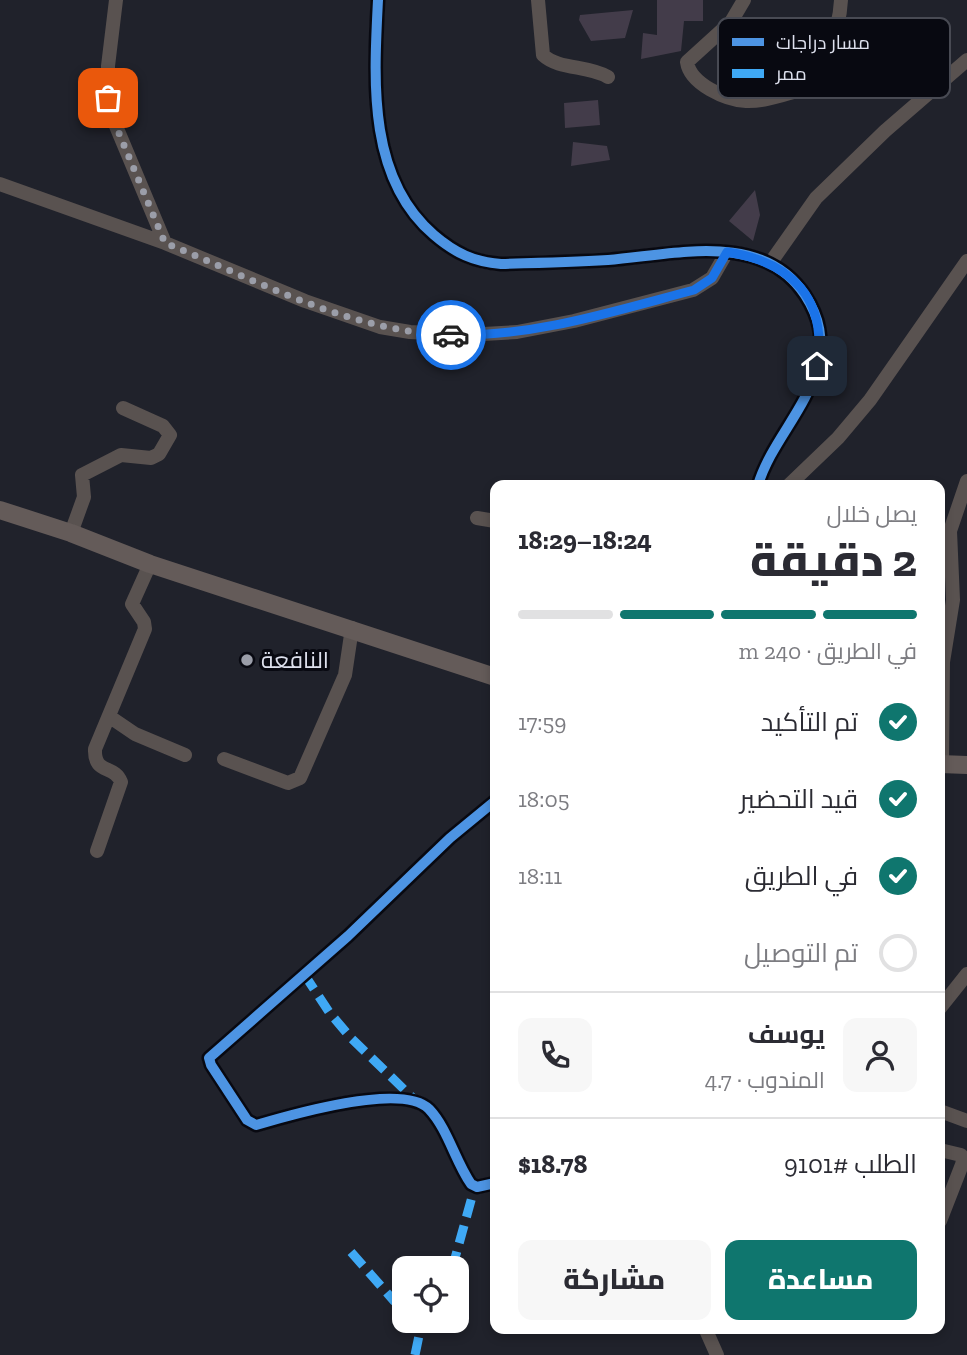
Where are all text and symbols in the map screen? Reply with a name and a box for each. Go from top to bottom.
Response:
legend [718,18,950,98]
text: مسار دراجات [776,31,870,54]
text: ممر [775,62,807,85]
pin [78,68,138,128]
icon: bag [89,79,127,117]
courier [416,300,486,370]
icon: car [432,316,470,354]
pin [787,336,847,396]
icon: home [798,347,836,385]
text: يصل خلال [826,500,917,528]
text: 18:24–18:29 [518,524,652,556]
text: 2 دقيقة [750,533,917,588]
text: في الطريق · 240 m [739,637,917,665]
place label: النافعة [261,646,329,674]
marker: النافعة [239,652,255,668]
icon: check [879,703,917,741]
text: تم التأكيد [761,706,858,738]
text: 17:59 [518,708,566,736]
icon: check [879,780,917,818]
text: قيد التحضير [740,783,858,815]
text: 18:05 [518,785,569,813]
icon: check [879,857,917,895]
text: في الطريق [745,860,858,892]
text: 18:11 [518,862,562,890]
text: تم التوصيل [744,937,858,969]
button: phone [518,1018,592,1092]
text: يوسف [748,1018,825,1050]
button: person [843,1018,917,1092]
text: المندوب · 4.7 [705,1066,825,1094]
text: $18.78 [518,1148,587,1180]
text: الطلب #9101 [784,1148,917,1180]
button: مشاركة [518,1240,711,1320]
button: مساعدة [725,1240,917,1320]
map controls [392,1256,469,1333]
button: locate [392,1256,469,1333]

